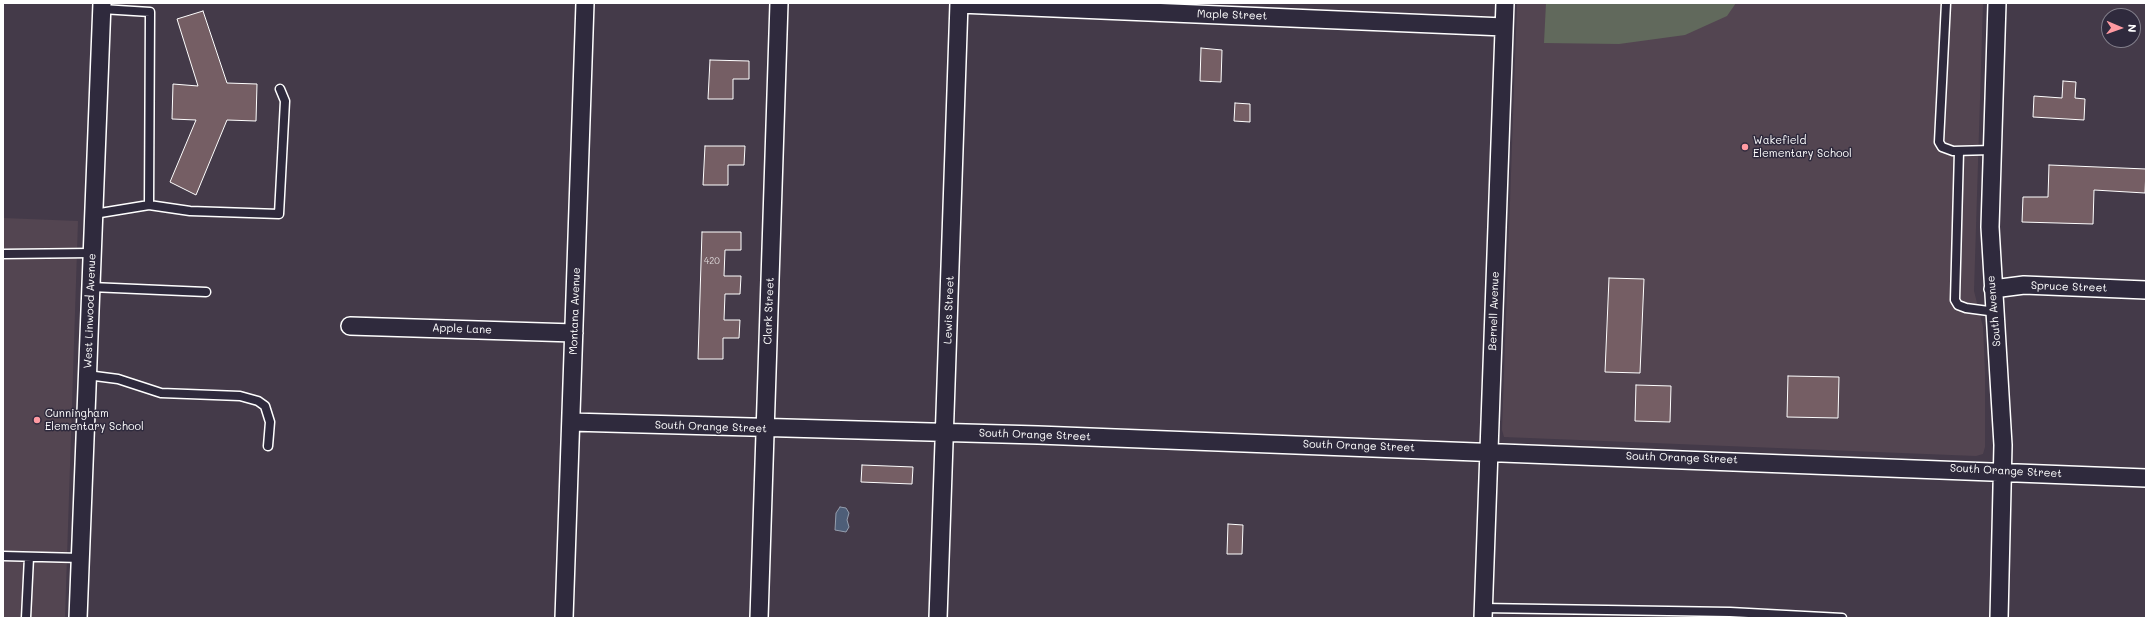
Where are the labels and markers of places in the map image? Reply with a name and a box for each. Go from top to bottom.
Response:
place label: Wakefield Elementary School [1753,134,1852,160]
marker: Wakefield Elementary School [1740,142,1750,152]
place label: Cunningham Elementary School [45,407,144,433]
marker: Cunningham Elementary School [32,415,42,425]

